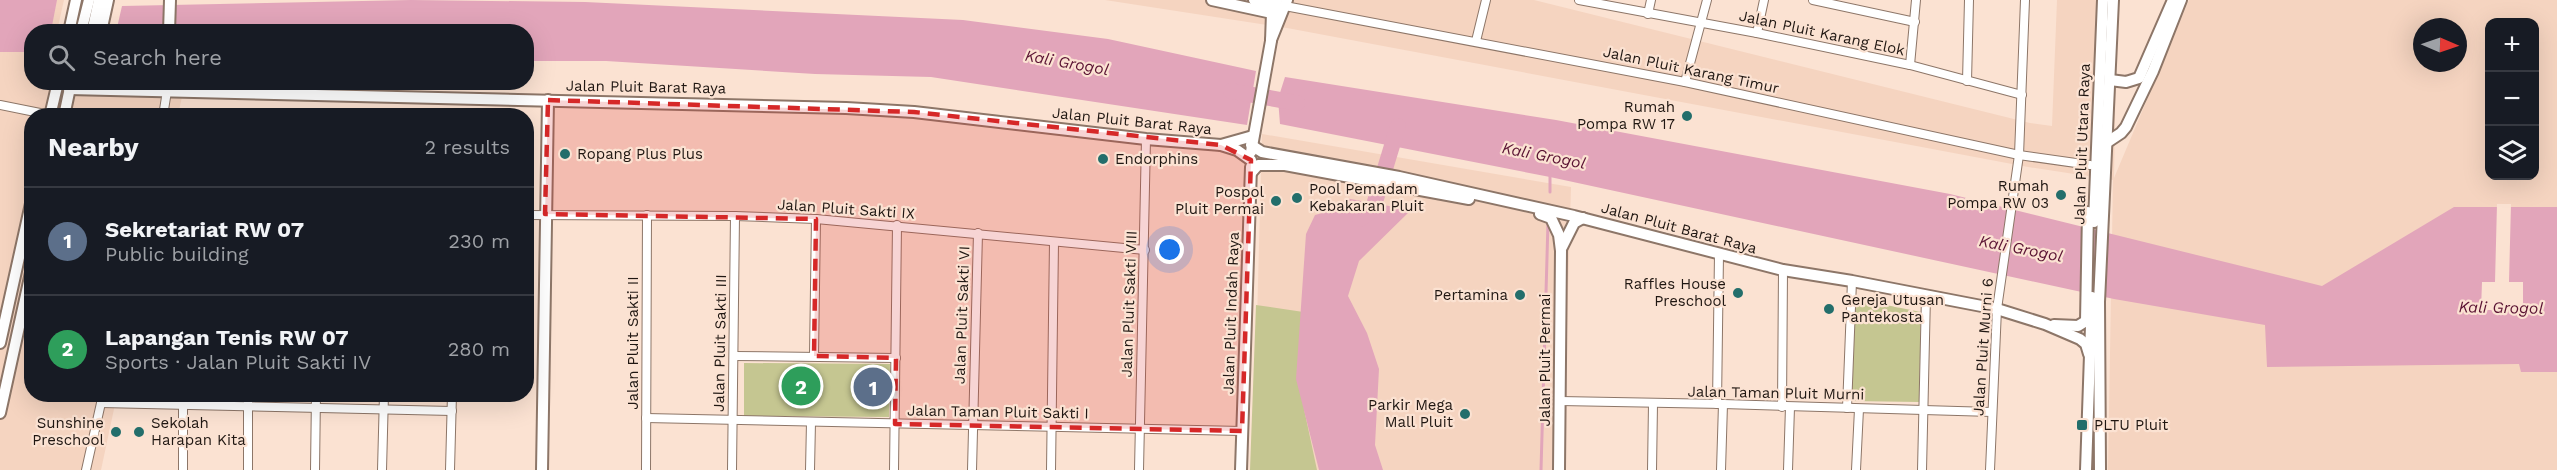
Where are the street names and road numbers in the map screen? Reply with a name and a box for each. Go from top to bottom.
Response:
street label: Jalan Pluit Karang Elok [1737,7,1907,59]
street label: Jalan Pluit Karang Timur [1601,43,1781,97]
street label: Jalan Pluit Utara Raya [2070,63,2094,225]
street label: Jalan Pluit Barat Raya [566,77,727,97]
street label: Jalan Pluit Barat Raya [1051,104,1213,138]
street label: Jalan Pluit Sakti IX [777,195,915,223]
street label: Jalan Pluit Barat Raya [1599,199,1759,258]
street label: Jalan Pluit Sakti VIII [1117,230,1141,378]
street label: Jalan Pluit Indah Raya [1219,231,1243,395]
street label: Jalan Pluit Sakti VI [951,246,973,384]
street label: Jalan Pluit Sakti III [710,274,730,412]
street label: Jalan Pluit Sakti II [624,276,642,410]
street label: Jalan Pluit Murni 6 [1969,277,1997,417]
street label: Jalan Pluit Permai [1536,293,1554,427]
street label: Jalan Taman Pluit Murni [1687,382,1865,404]
street label: Jalan Taman Pluit Sakti I [907,401,1089,423]

